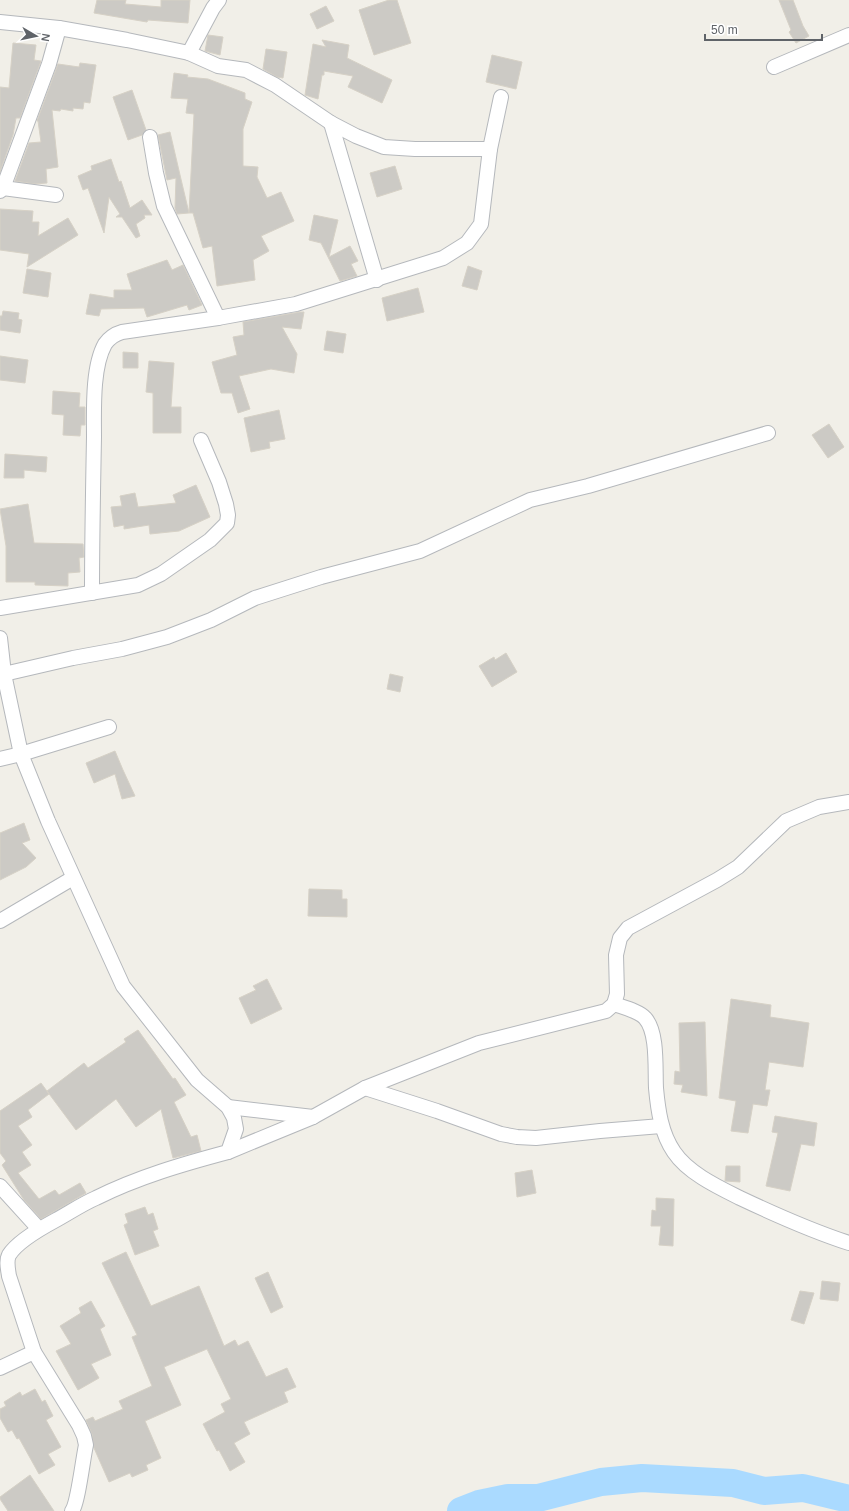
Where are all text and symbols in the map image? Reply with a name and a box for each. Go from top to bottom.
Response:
north arrow [16,16,56,56]
scale bar [705,16,822,42]
text: 50 m [711,23,738,37]
text: N [39,33,52,42]

